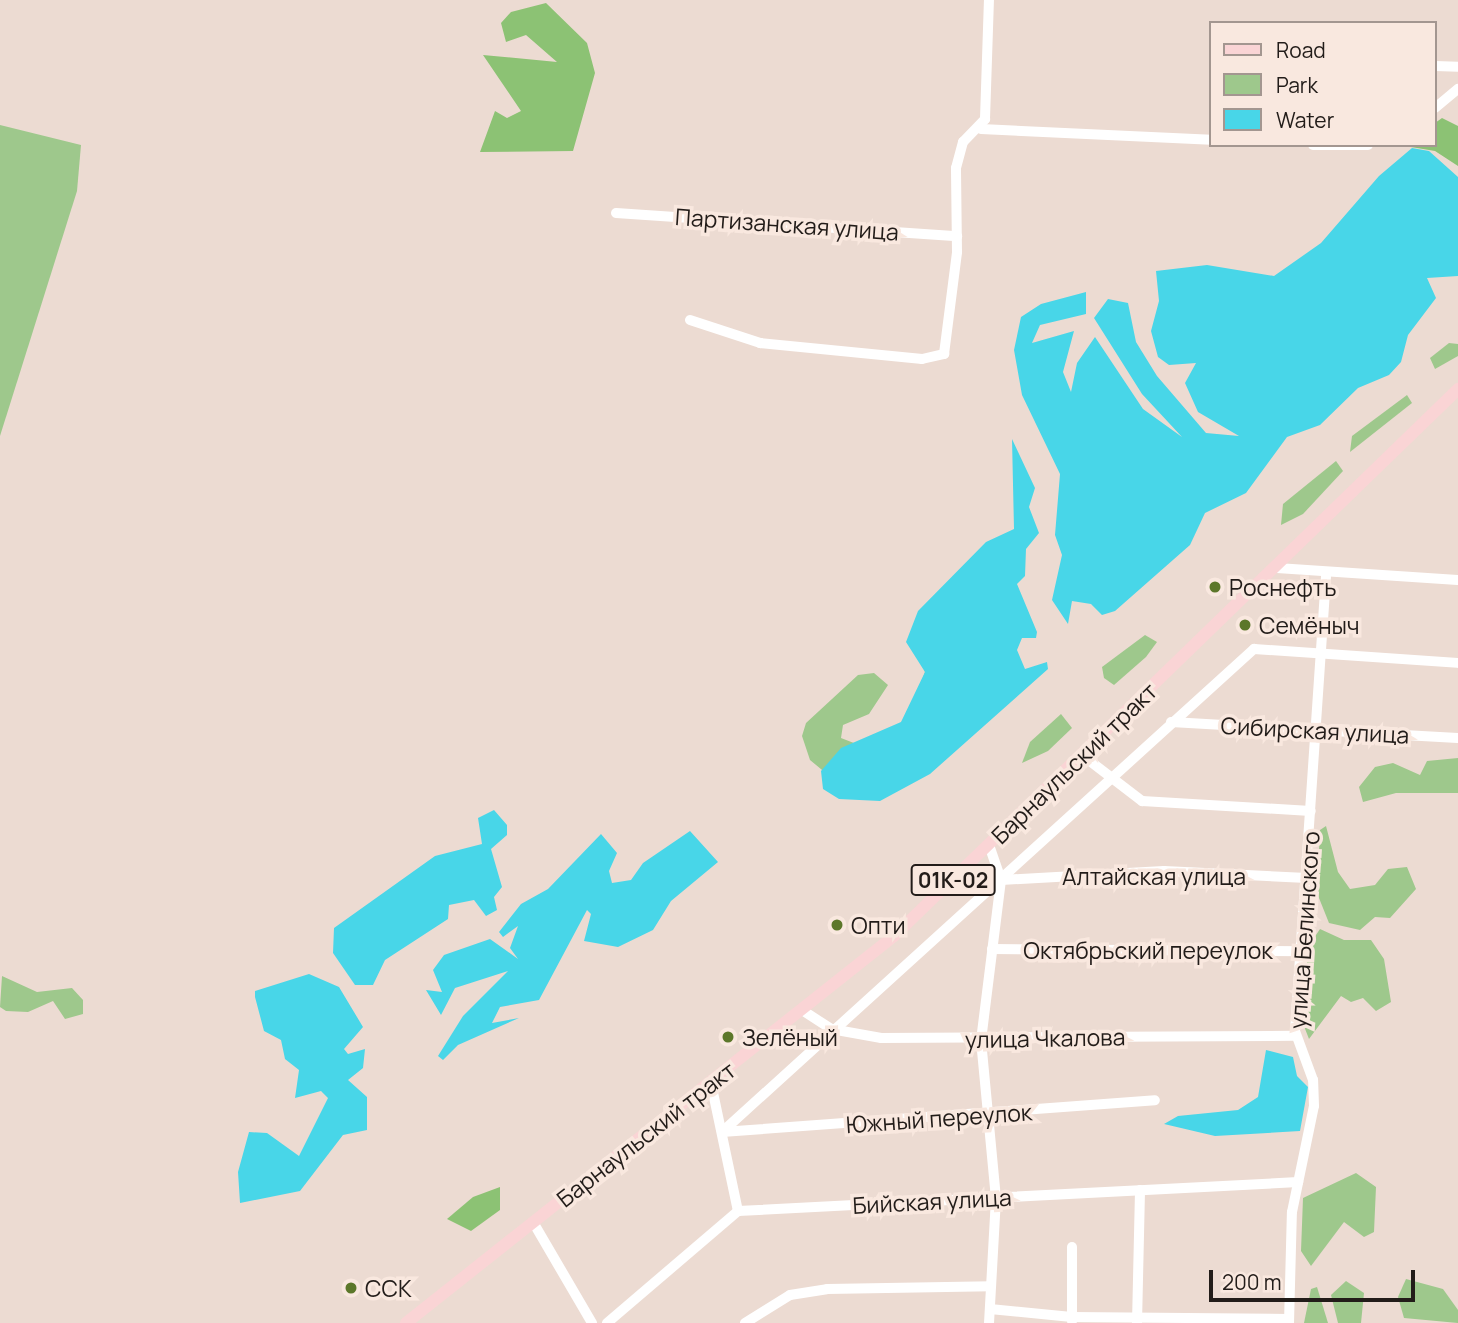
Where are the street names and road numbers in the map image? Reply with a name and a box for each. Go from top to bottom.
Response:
street label: Партизанская улица [674,202,900,246]
street label: Барнаульский тракт [986,677,1162,849]
street label: Сибирская улица [1220,711,1410,749]
street label: улица Белинского [1283,830,1325,1030]
road number: 01К-02 [909,862,997,898]
street label: Алтайская улица [1062,862,1246,890]
street label: Октябрьский переулок [1023,936,1273,964]
street label: улица Чкалова [964,1023,1126,1053]
street label: Барнаульский тракт [551,1056,741,1212]
street label: Южный переулок [845,1098,1033,1138]
street label: Бийская улица [852,1183,1012,1219]

